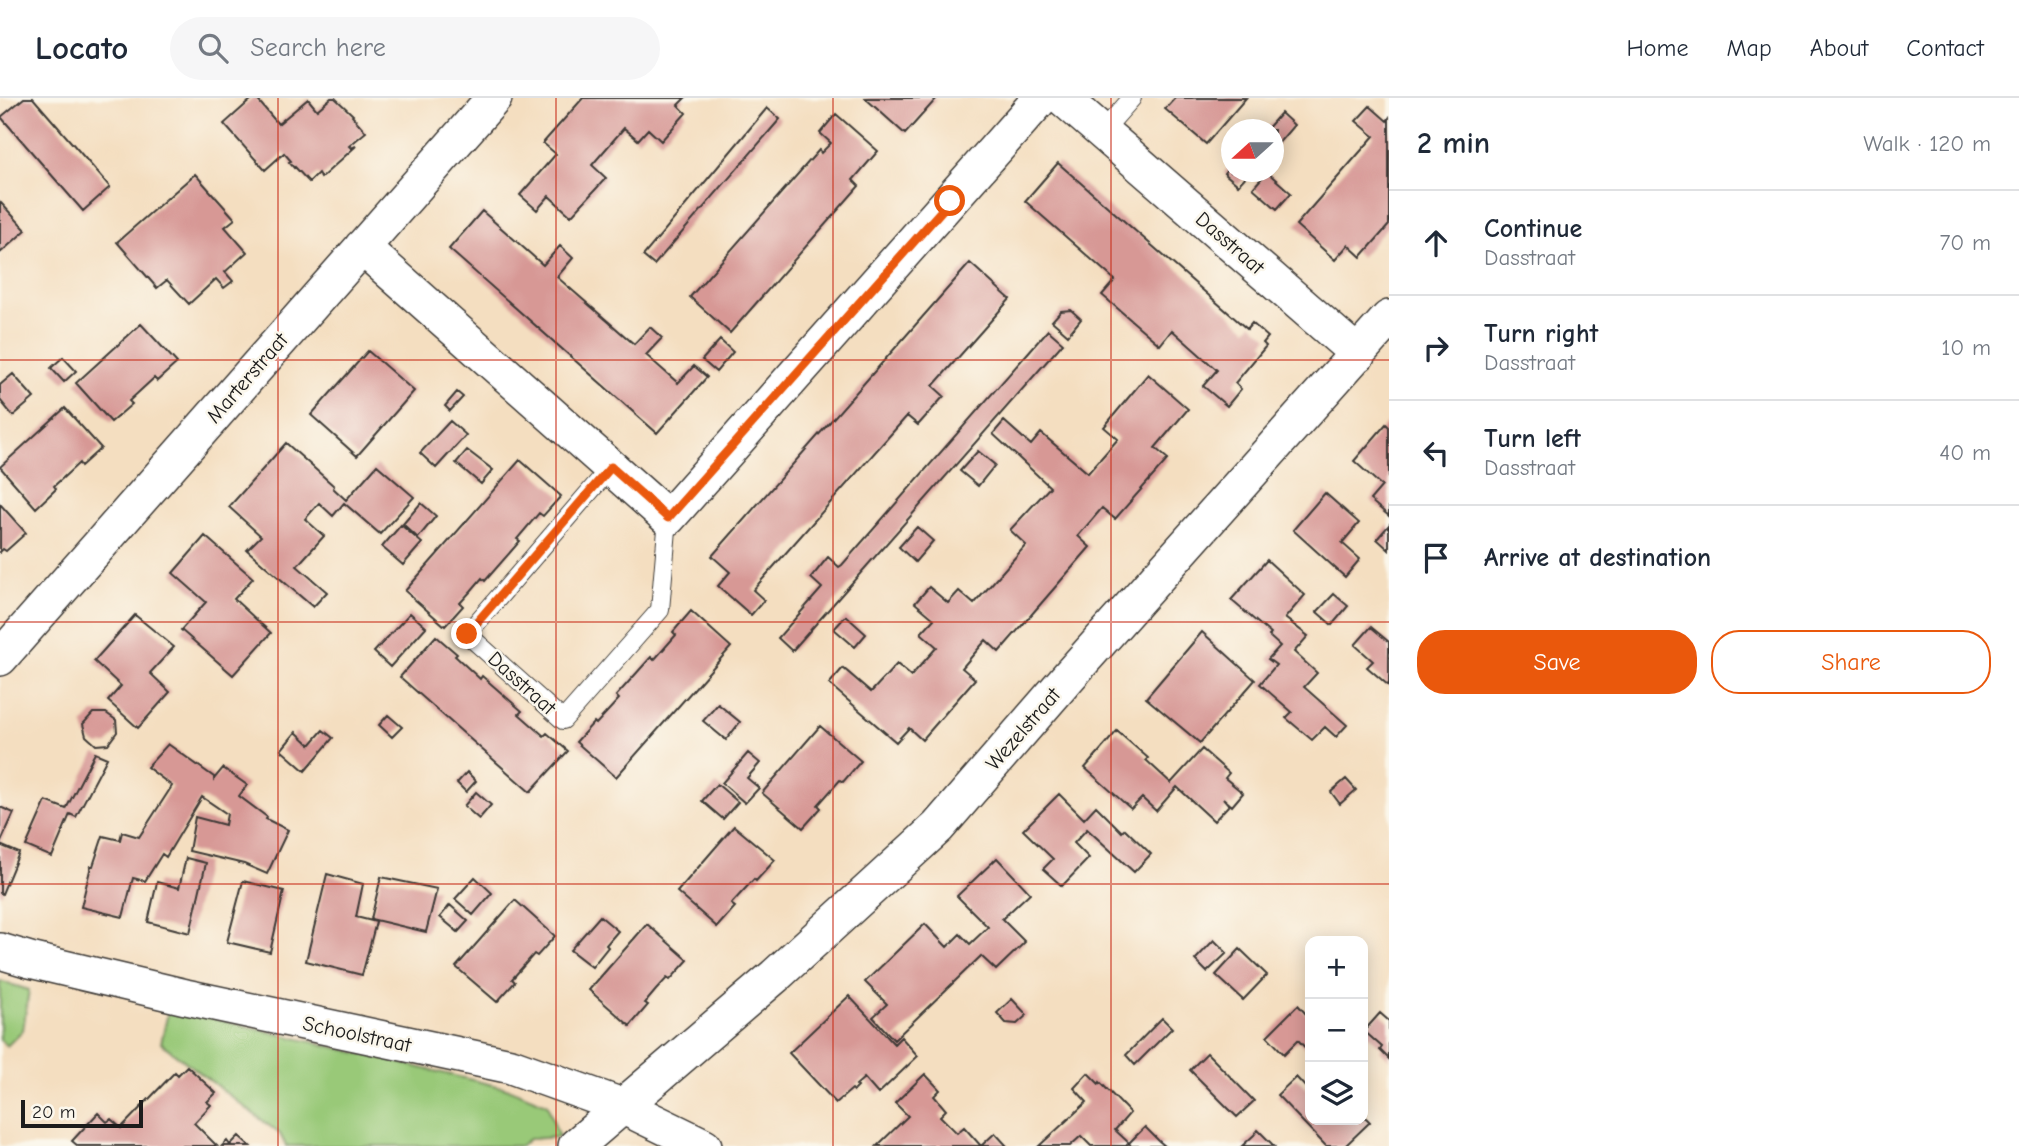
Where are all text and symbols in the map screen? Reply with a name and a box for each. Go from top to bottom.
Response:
search box [170,17,660,80]
text: Locato [35,29,128,67]
icon: search [194,29,232,67]
text: Search here [250,33,386,63]
text: Home [1627,34,1688,62]
text: Map [1726,34,1772,62]
text: About [1810,34,1868,62]
text: Contact [1906,34,1984,62]
north arrow [1221,119,1284,182]
text: 2 min [1417,126,1490,161]
text: Walk · 120 m [1863,130,1991,157]
route start [934,185,965,216]
street label: Dasstraat [1191,207,1270,280]
text: Continue [1484,214,1582,244]
icon: ahead [1417,224,1455,262]
text: 70 m [1939,229,1991,256]
text: Dasstraat [1484,244,1575,271]
text: Turn right [1484,319,1598,349]
street label: Marterstraat [201,327,293,428]
icon: right [1417,329,1455,367]
text: 10 m [1941,334,1991,361]
text: Dasstraat [1484,349,1575,376]
text: Turn left [1484,424,1581,454]
icon: left [1417,434,1455,472]
text: 40 m [1939,439,1991,466]
text: Dasstraat [1484,454,1575,481]
icon: arrive [1417,539,1455,577]
text: Arrive at destination [1484,543,1711,573]
route end [451,618,482,649]
button: Save [1417,630,1697,694]
button: Share [1711,630,1991,694]
street label: Dasstraat [483,646,562,720]
street label: Wezelstraat [981,682,1066,775]
map controls [1305,936,1368,1125]
button: + [1305,936,1368,999]
button: − [1305,999,1368,1062]
street label: Schoolstraat [301,1011,414,1057]
button: layers [1305,1062,1368,1125]
scale bar [21,1097,144,1129]
text: 20 m [32,1101,76,1123]

